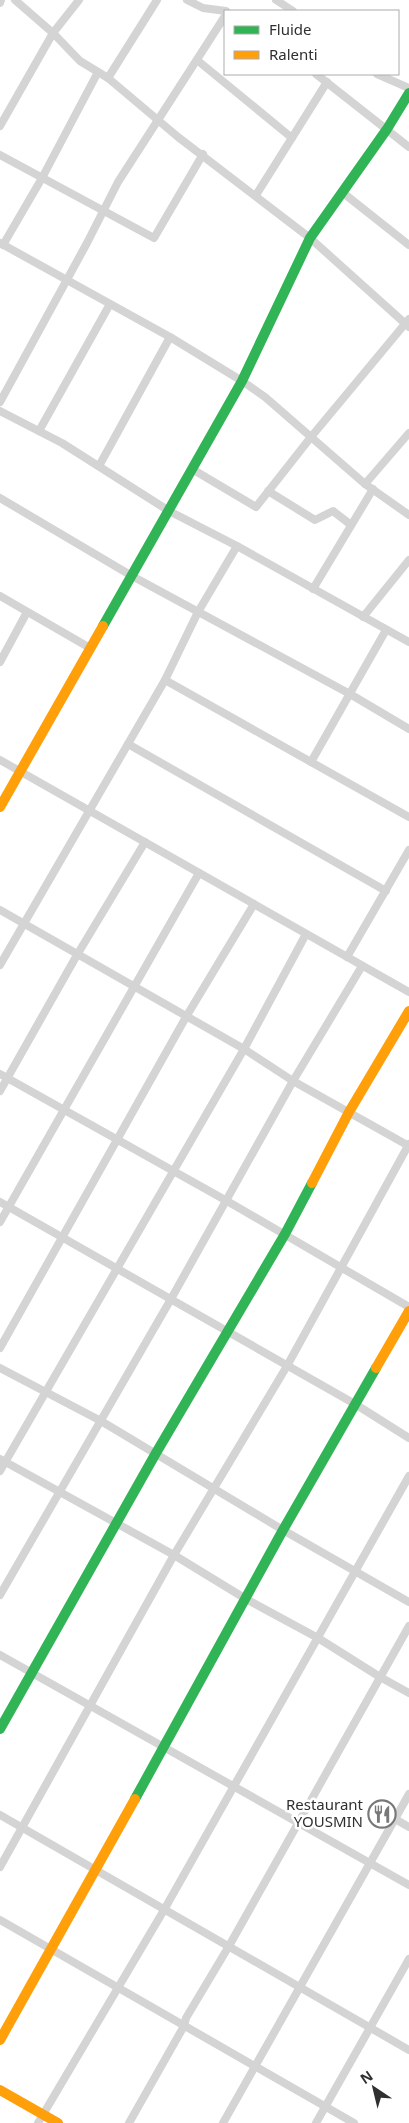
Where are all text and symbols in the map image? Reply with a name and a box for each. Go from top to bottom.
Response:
legend [224,10,399,75]
text: Fluide [269,19,311,39]
text: Ralenti [269,44,318,64]
place label: Restaurant YOUSMIN [286,1794,364,1831]
restaurant icon: Restaurant YOUSMIN [367,1799,397,1829]
north arrow [349,2063,399,2113]
text: N [356,2066,376,2088]

